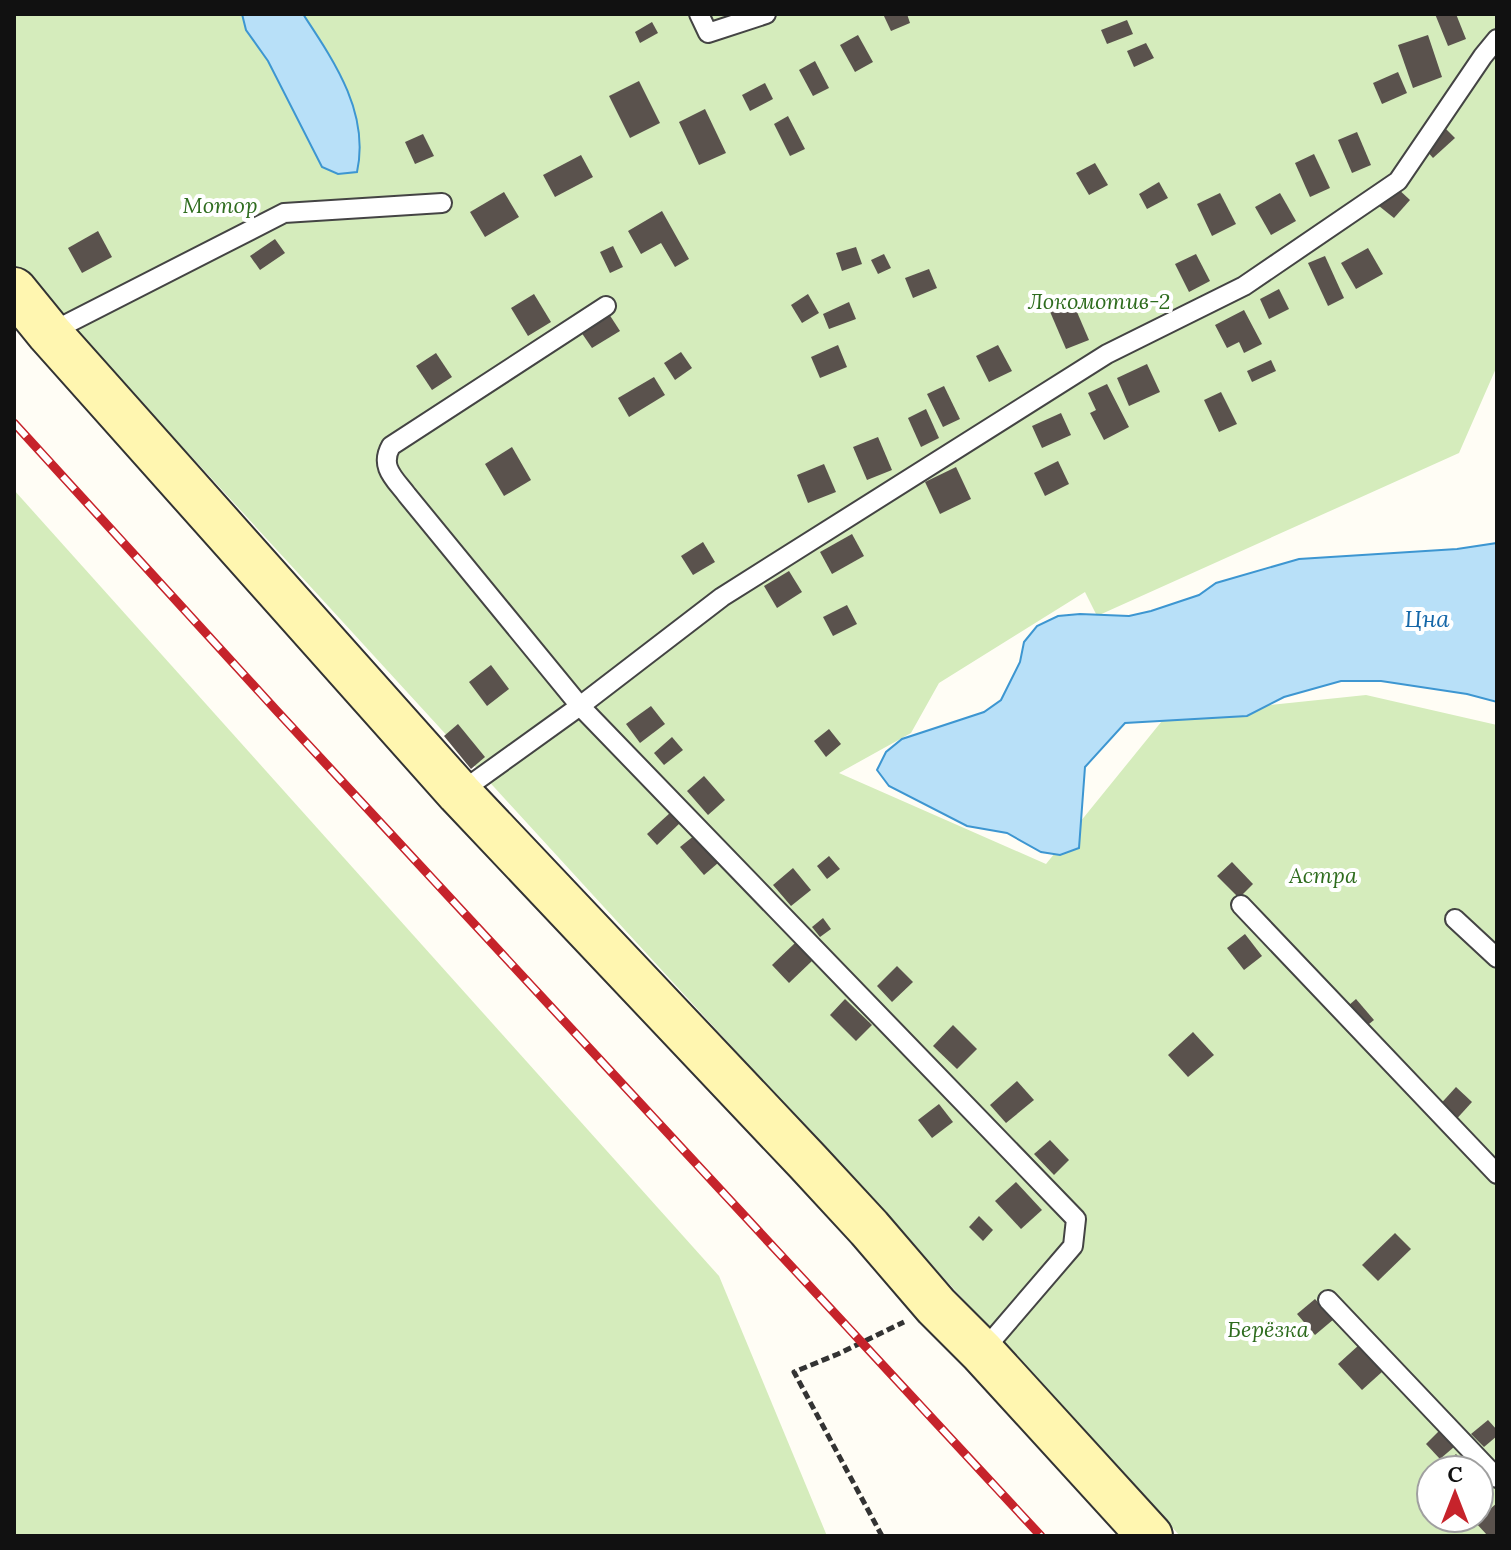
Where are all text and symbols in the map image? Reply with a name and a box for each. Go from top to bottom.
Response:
park label: Мотор [183,191,257,219]
park label: Локомотив-2 [1028,287,1170,315]
water label: Цна [1405,603,1450,634]
park label: Астра [1288,861,1358,889]
park label: Берёзка [1227,1315,1310,1343]
north arrow [1415,1454,1495,1534]
text: С [1447,1460,1463,1488]

